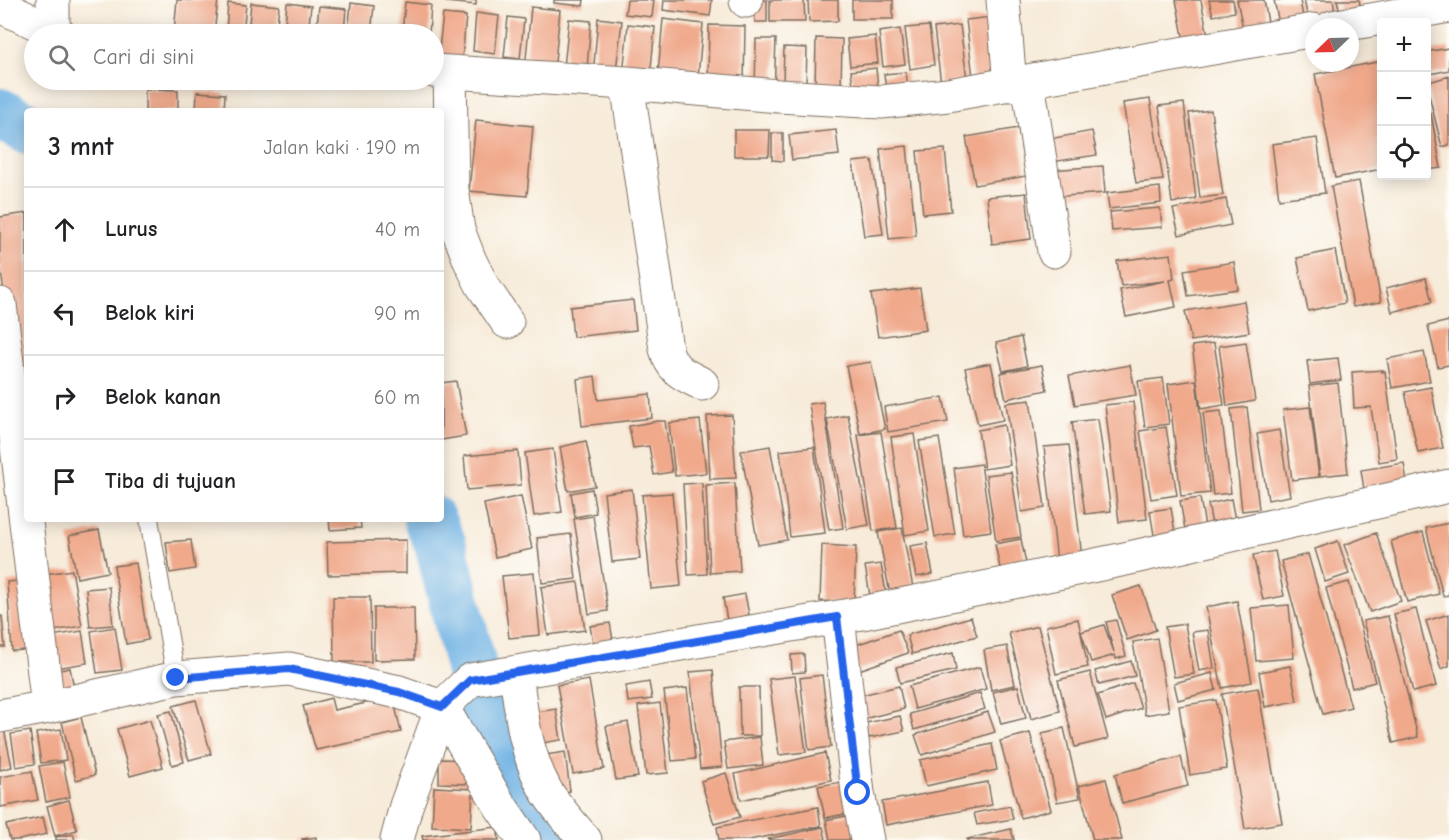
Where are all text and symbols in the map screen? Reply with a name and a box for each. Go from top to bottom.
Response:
north arrow [1305,18,1359,72]
map controls [1377,18,1431,180]
button: + [1377,18,1431,72]
search box [24,24,444,90]
icon: search [45,41,78,74]
text: Cari di sini [93,44,194,70]
button: − [1377,72,1431,126]
button: locate [1377,126,1431,180]
text: 3 mnt [48,132,113,162]
text: Jalan kaki · 190 m [263,136,420,159]
icon: ahead [48,213,81,246]
text: Lurus [105,216,157,242]
text: 40 m [375,218,420,241]
icon: left [48,297,81,330]
text: Belok kiri [105,300,195,326]
text: 90 m [374,302,420,325]
icon: right [48,381,81,414]
text: Belok kanan [105,384,221,410]
text: 60 m [374,386,420,409]
icon: arrive [48,465,81,498]
text: Tiba di tujuan [105,468,236,494]
route end [162,664,188,690]
route start [844,779,870,805]

